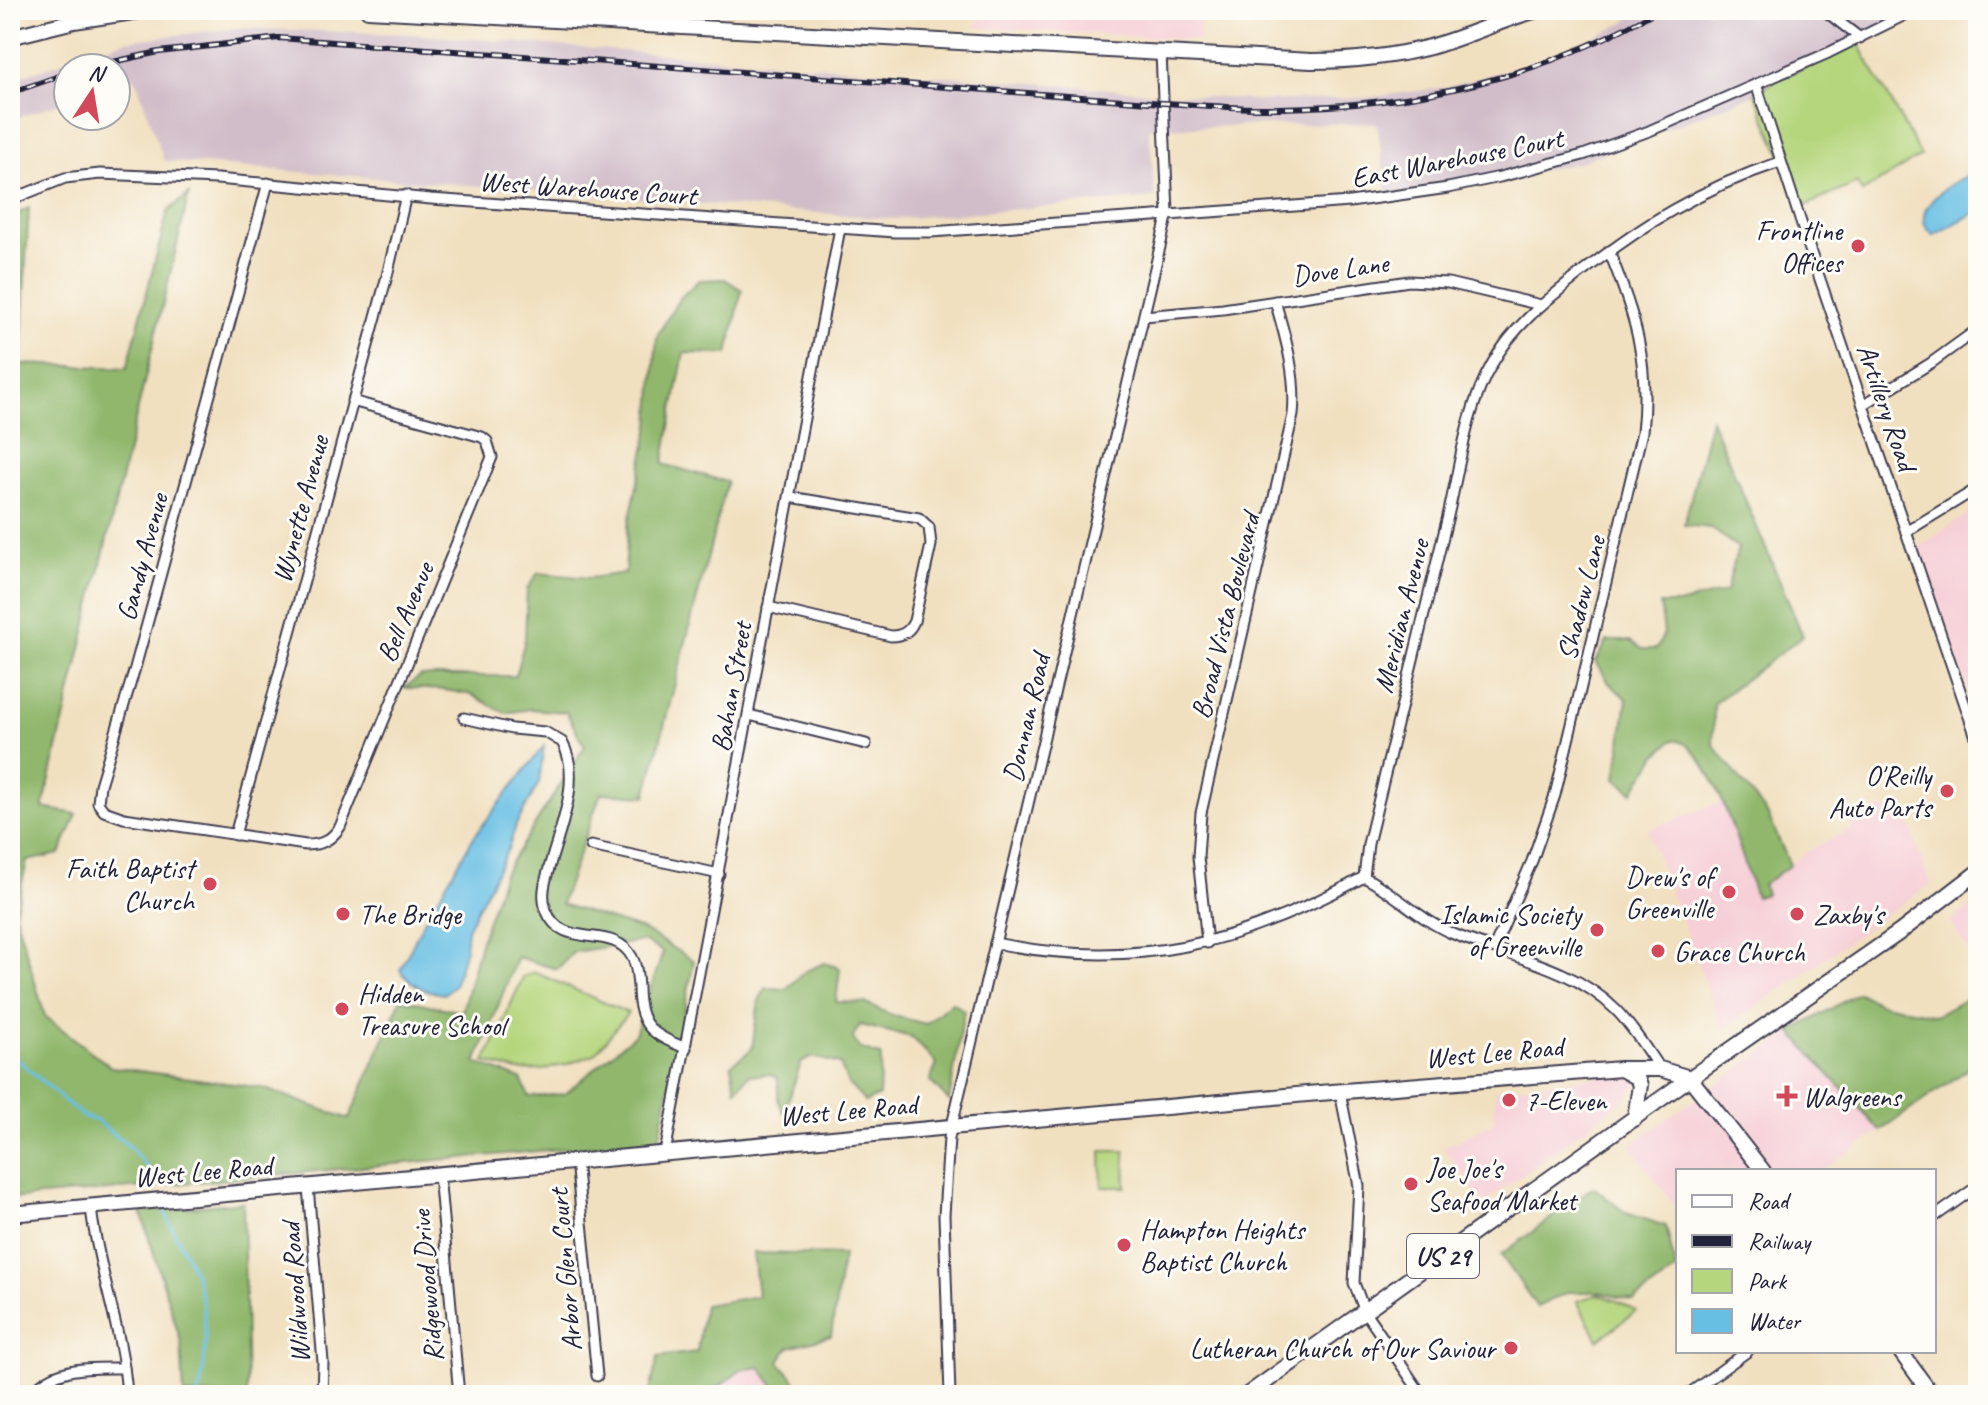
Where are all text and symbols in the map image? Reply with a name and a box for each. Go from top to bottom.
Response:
north arrow [52,52,132,132]
text: N [86,58,109,89]
street label: East Warehouse Court [1348,120,1568,196]
street label: West Warehouse Court [478,163,700,213]
place label: Frontline Offices [1756,213,1844,280]
marker: Frontline Offices [1849,237,1867,255]
street label: Dove Lane [1290,245,1392,293]
street label: Artillery Road [1849,339,1926,479]
street label: Wynette Avenue [264,430,337,586]
street label: Gandy Avenue [108,488,176,624]
street label: Broad Vista Boulevard [1183,506,1268,722]
street label: Shadow Lane [1549,530,1614,664]
street label: Meridian Avenue [1365,534,1437,696]
street label: Bell Avenue [368,555,442,667]
street label: Bahan Street [702,617,760,754]
street label: Donnan Road [994,647,1059,785]
place label: O'Reilly Auto Parts [1829,758,1933,825]
marker: O'Reilly Auto Parts [1938,782,1956,800]
place label: Faith Baptist Church [66,851,198,918]
place label: Drew's of Greenville [1625,859,1719,926]
marker: Faith Baptist Church [201,875,219,893]
marker: Drew's of Greenville [1720,883,1738,901]
place label: The Bridge [359,897,463,932]
place label: Islamic Society of Greenville [1439,897,1583,964]
place label: Zaxby's [1813,897,1886,932]
marker: The Bridge [334,905,352,923]
marker: Zaxby's [1788,905,1806,923]
marker: Islamic Society of Greenville [1588,921,1606,939]
place label: Grace Church [1674,934,1805,969]
marker: Grace Church [1649,942,1667,960]
place label: Hidden Treasure School [358,976,510,1043]
marker: Hidden Treasure School [333,1000,351,1018]
street label: West Lee Road [1424,1028,1568,1075]
place label: Walgreens [1803,1079,1903,1114]
place label: 7-Eleven [1525,1083,1608,1118]
street label: West Lee Road [778,1086,922,1133]
marker: Walgreens [1778,1087,1796,1105]
marker: 7-Eleven [1500,1091,1518,1109]
street label: West Lee Road [133,1147,277,1194]
place label: Joe Joe's Seafood Market [1425,1151,1579,1218]
legend [1676,1169,1936,1353]
marker: Joe Joe's Seafood Market [1402,1175,1420,1193]
street label: Arbor Glen Court [540,1185,590,1353]
text: Road [1748,1186,1792,1216]
street label: Ridgewood Drive [403,1207,451,1363]
place label: Hampton Heights Baptist Church [1140,1212,1307,1279]
street label: Wildwood Road [272,1218,317,1364]
text: Railway [1748,1226,1812,1256]
road number: US 29 [1407,1234,1479,1278]
marker: Hampton Heights Baptist Church [1115,1236,1133,1254]
text: Park [1748,1266,1788,1296]
text: Water [1748,1306,1803,1336]
place label: Lutheran Church of Our Saviour [1190,1331,1497,1366]
marker: Lutheran Church of Our Saviour [1502,1339,1520,1357]

